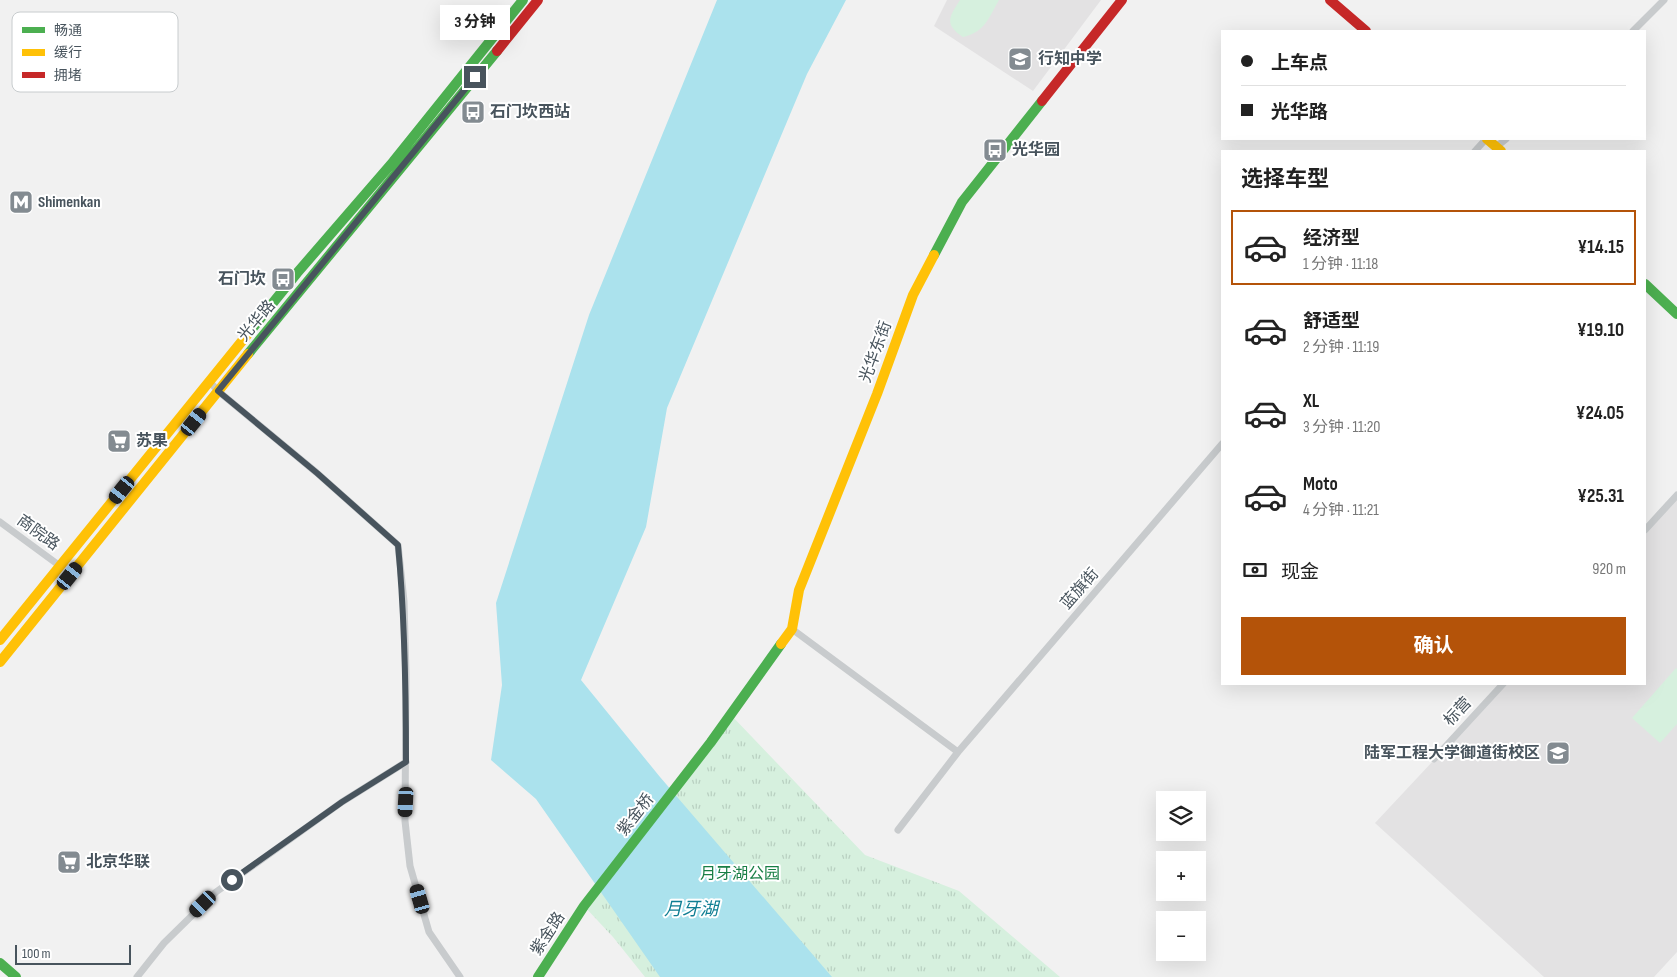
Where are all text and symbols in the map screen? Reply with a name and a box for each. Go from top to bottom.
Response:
callout: 3 分钟 [440,5,510,40]
legend [12,12,178,92]
text: 3 分钟 [454,13,496,32]
text: 畅通 [54,22,82,39]
text: 缓行 [54,44,82,61]
school or university icon: 行知中学 [1007,46,1033,72]
place label: 行知中学 [1038,50,1102,69]
text: 上车点 [1271,52,1328,75]
route end [464,66,486,88]
text: 拥堵 [54,67,82,84]
bus stop icon: 石门坎西站 [460,99,486,125]
text: 光华路 [1271,101,1328,124]
place label: 石门坎西站 [490,102,570,122]
bus stop icon: 光华园 [982,137,1008,163]
place label: 光华园 [1012,140,1060,160]
text: 选择车型 [1241,166,1329,193]
metro station icon: Shimenkan [8,189,34,215]
place label: Shimenkan [38,193,101,212]
icon: car [1243,225,1288,270]
text: 经济型 [1303,227,1360,250]
text: ¥14.15 [1577,236,1624,259]
text: 1 分钟 · 11:18 [1303,255,1378,274]
bus stop icon: 石门坎 [270,266,296,292]
place label: 石门坎 [218,269,266,289]
street label: 光华路 [234,297,280,345]
icon: car [1243,308,1288,353]
text: 舒适型 [1303,310,1360,333]
street label: 光华东街 [856,319,896,385]
text: ¥19.10 [1577,319,1624,342]
text: 2 分钟 · 11:19 [1303,338,1379,357]
text: XL [1303,390,1319,413]
icon: car [1243,391,1288,436]
text: ¥24.05 [1576,402,1624,425]
car [178,406,209,438]
text: 3 分钟 · 11:20 [1303,418,1380,437]
supermarket icon: 苏果 [106,428,132,454]
place label: 苏果 [136,432,168,451]
text: Moto [1303,473,1338,496]
car [106,474,137,506]
icon: car [1243,474,1288,519]
text: ¥25.31 [1577,485,1624,508]
text: 4 分钟 · 11:21 [1303,501,1379,520]
street label: 商院路 [13,511,63,555]
icon: cash [1241,556,1269,584]
car [54,560,85,592]
text: 920 m [1592,560,1626,579]
text: 现金 [1281,561,1319,584]
street label: 蓝旗街 [1057,565,1103,613]
button: 确认 [1241,617,1626,675]
street label: 标营 [1440,694,1476,730]
school or university icon: 陆军工程大学御道街校区 [1545,740,1571,766]
place label: 陆军工程大学御道街校区 [1364,743,1540,763]
car [397,787,414,817]
street label: 紫金桥 [614,790,658,840]
map controls [1156,791,1206,961]
button: layers [1156,791,1206,841]
supermarket icon: 北京华联 [56,849,82,875]
button: + [1156,851,1206,901]
place label: 北京华联 [86,852,150,872]
park label: 月牙湖公园 [700,865,780,884]
route start [221,869,243,891]
car [408,883,431,915]
car [187,888,218,920]
water label: 月牙湖 [664,899,721,920]
street label: 紫金路 [527,909,569,959]
button: − [1156,911,1206,961]
scale bar [15,942,131,965]
text: 100 m [22,945,51,962]

